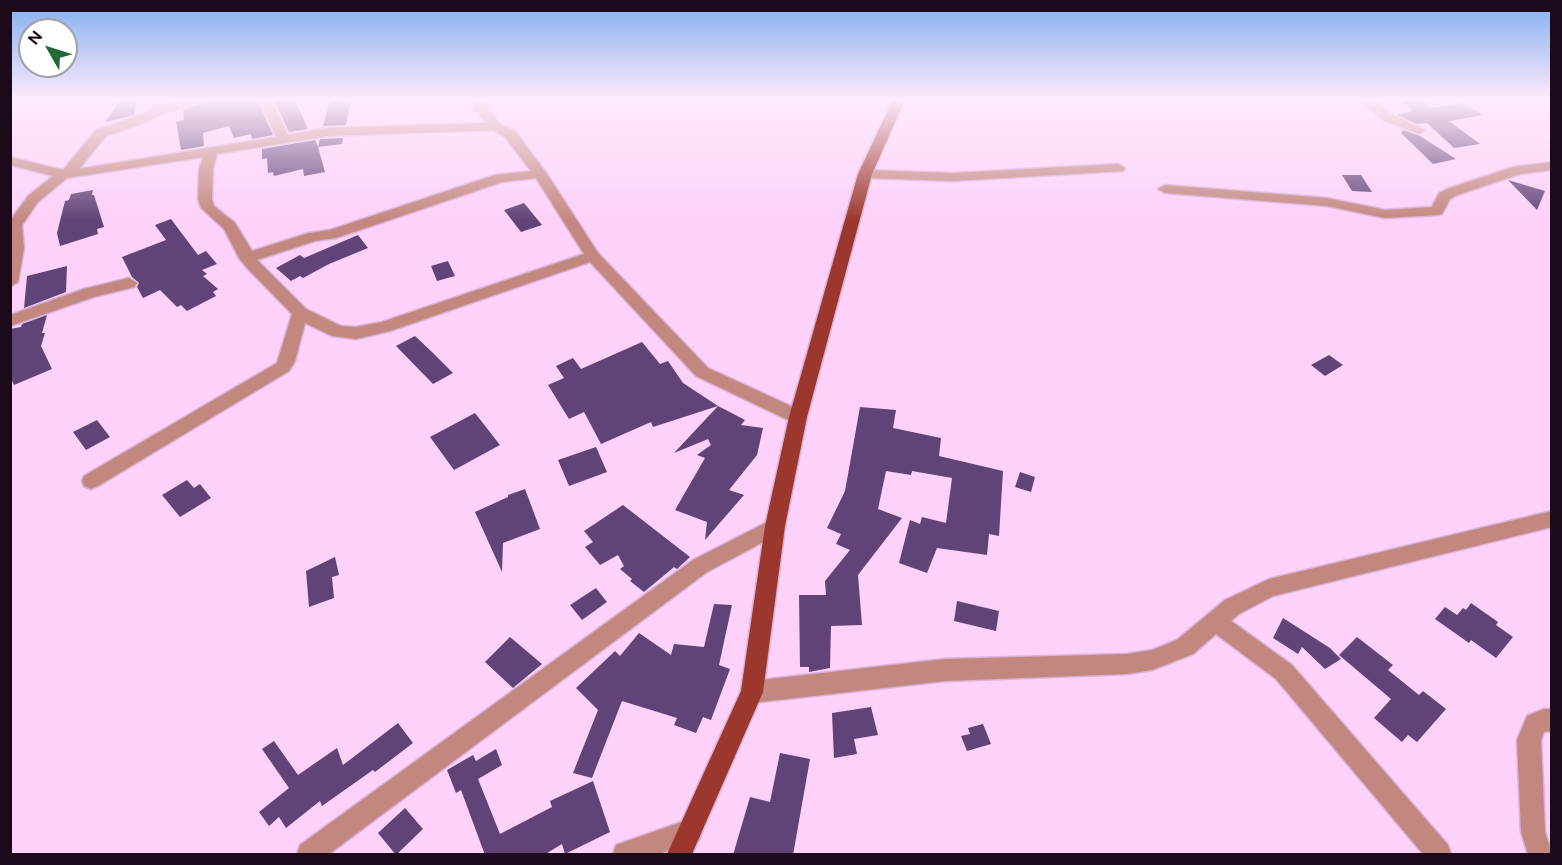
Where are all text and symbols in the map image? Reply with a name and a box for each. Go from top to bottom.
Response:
north arrow [18,18,78,78]
text: N [24,27,46,48]

